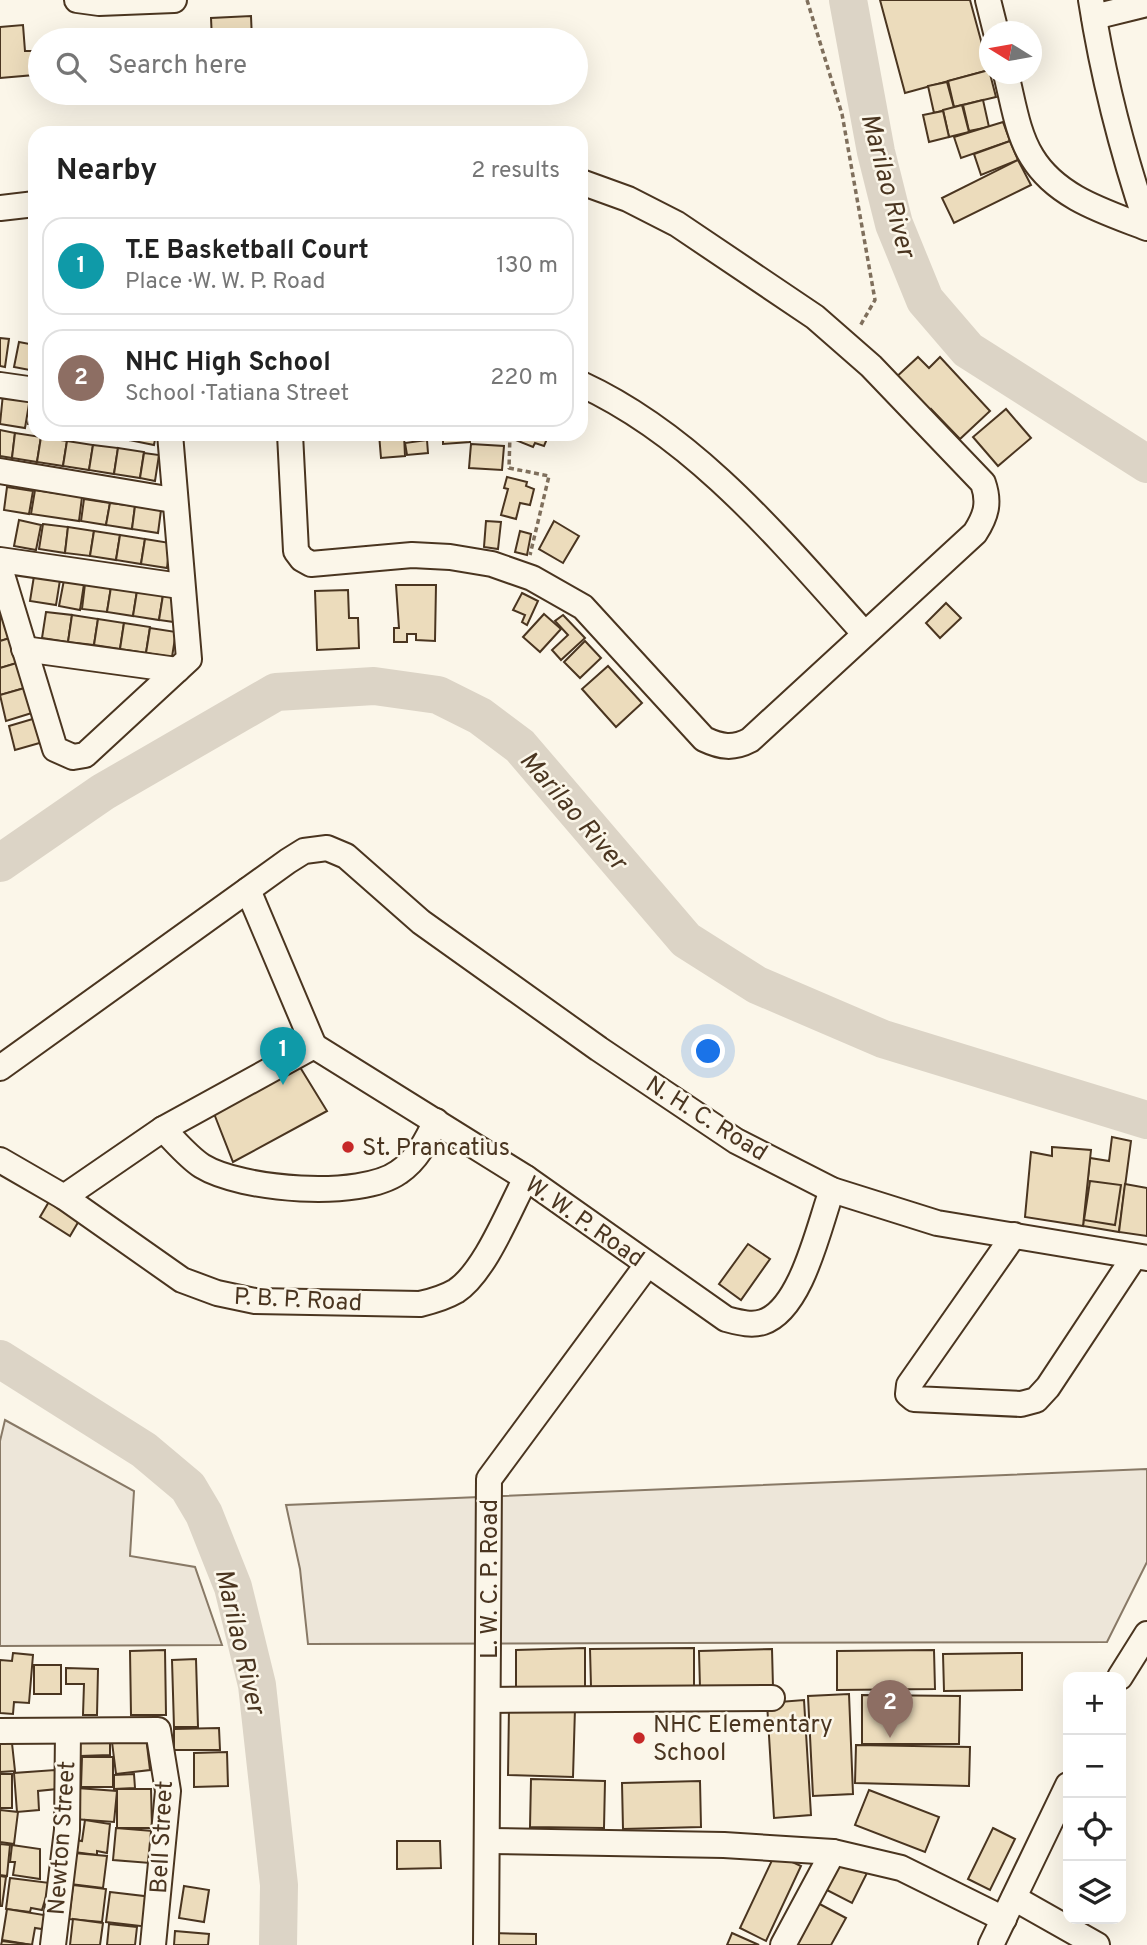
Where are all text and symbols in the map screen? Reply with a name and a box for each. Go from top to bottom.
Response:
north arrow [979,21,1042,84]
search box [28,28,588,105]
icon: search [52,48,90,86]
text: Search here [108,50,247,83]
water label: Marilao River [852,110,922,263]
text: Nearby [56,153,157,190]
text: 2 results [471,157,560,186]
text: T.E Basketball Court [125,235,369,268]
text: 1 [76,252,86,281]
text: 130 m [496,252,558,281]
text: Place · W. W. P. Road [125,268,325,297]
text: NHC High School [125,347,331,380]
text: 2 [74,364,88,393]
text: 220 m [490,364,558,393]
text: School · Tatiana Street [125,380,349,409]
water label: Marilao River [511,745,634,880]
pin: 1 [260,1027,306,1085]
your location [691,1034,725,1068]
street label: N. H. C. Road [640,1070,772,1169]
place label: St. Prancatius [362,1134,510,1164]
marker: St. Prancatius [340,1139,356,1155]
street label: W. W. P. Road [518,1171,649,1275]
street label: P. B. P. Road [233,1283,363,1319]
street label: L. W. C. P. Road [476,1499,506,1659]
water label: Marilao River [206,1566,272,1719]
map controls [1063,1672,1126,1924]
button: + [1063,1672,1126,1735]
pin: 2 [867,1680,913,1738]
place label: NHC Elementary School [653,1711,833,1769]
marker: NHC Elementary School [631,1730,647,1746]
button: − [1063,1735,1126,1798]
street label: Newton Street [43,1760,83,1916]
street label: Bell Street [145,1780,181,1894]
button: locate [1063,1798,1126,1861]
button: layers [1063,1861,1126,1924]

